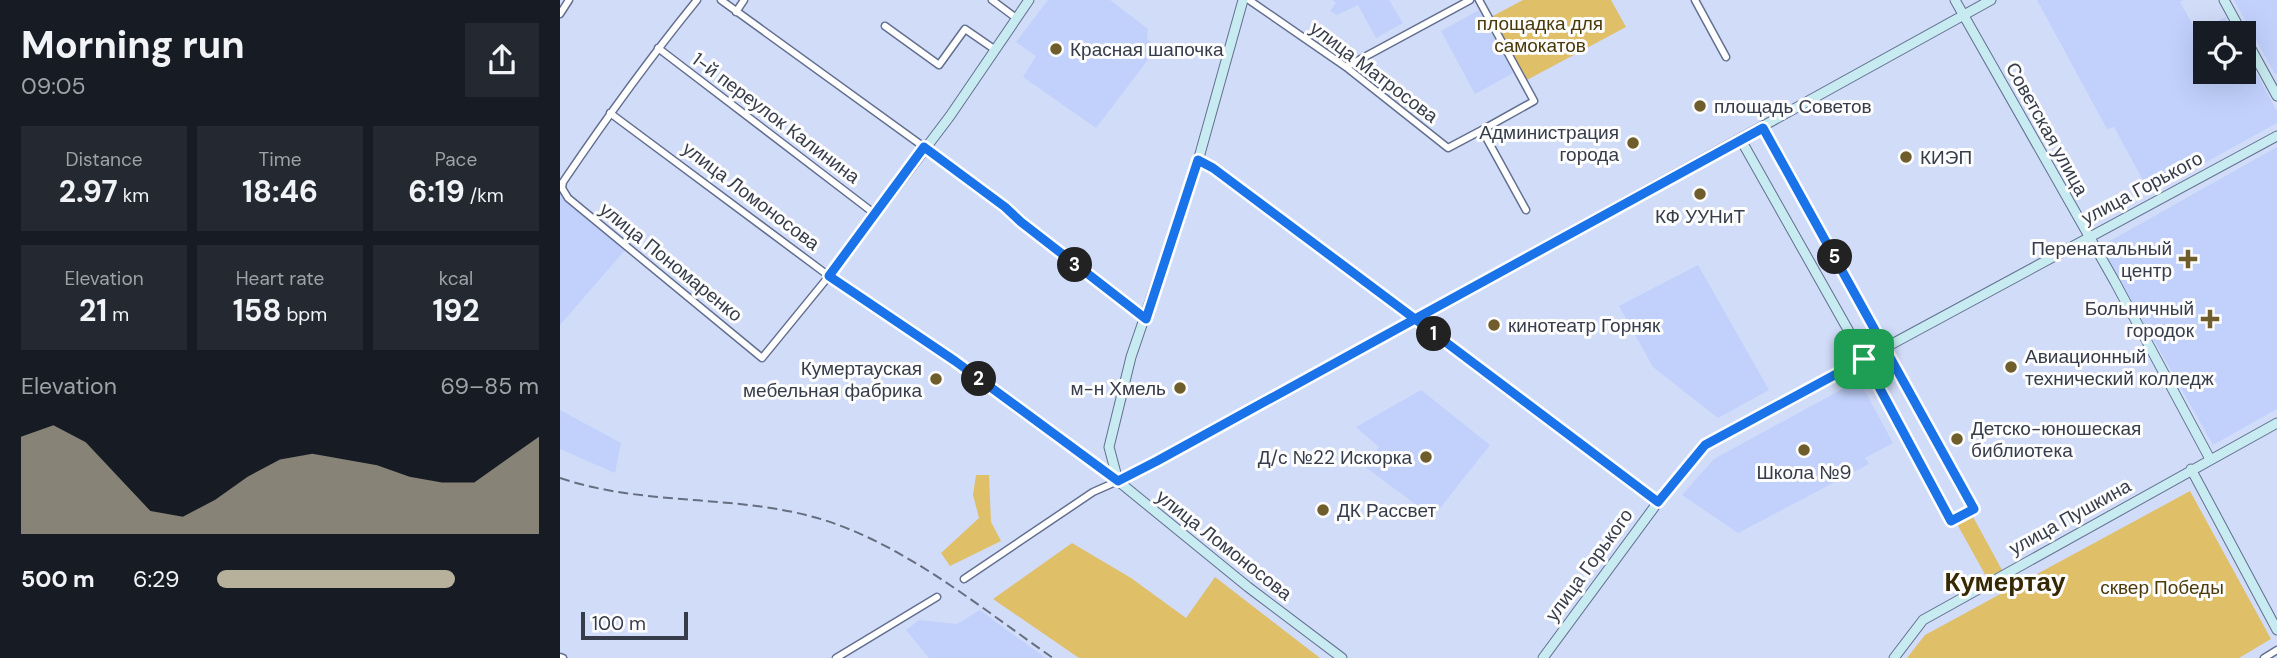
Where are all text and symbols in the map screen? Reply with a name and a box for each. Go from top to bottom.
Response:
park label: площадка для самокатов [1477,11,1603,58]
street label: улица Матросова [1305,16,1443,129]
text: Morning run [21,20,245,70]
map controls [2193,21,2256,84]
button: locate [2193,21,2256,84]
button: share [465,23,539,97]
place label: Красная шапочка [1070,37,1224,62]
marker: Красная шапочка [1048,41,1064,57]
street label: 1-й переулок Калинина [687,47,865,189]
street label: Советская улица [2000,58,2094,201]
text: 09:05 [21,71,86,101]
place label: площадь Советов [1714,94,1872,119]
marker: площадь Советов [1692,98,1708,114]
place label: Администрация города [1479,120,1619,167]
marker: Администрация города [1625,135,1641,151]
street label: улица Ломоносова [677,136,825,256]
place label: КИЭП [1920,145,1972,170]
street label: улица Горького [2077,146,2207,230]
text: Distance [65,147,143,172]
text: Time [259,147,301,172]
text: Pace [435,147,477,172]
marker: КИЭП [1898,149,1914,165]
text: 2.97 [59,172,118,211]
text: 18:46 [242,172,318,211]
text: 6:19 [408,172,465,211]
text: km [118,183,149,208]
text: /km [465,183,504,208]
marker: КФ УУНиТ [1692,186,1708,202]
street label: улица Пономаренко [594,197,748,327]
place label: КФ УУНиТ [1655,204,1745,229]
place label: Перенатальный центр [2031,236,2172,283]
pin: 5 [1818,240,1852,274]
text: 5 [1829,244,1840,269]
pin: 3 [1058,247,1092,282]
marker: Перенатальный центр [2178,249,2198,269]
text: 3 [1069,252,1080,277]
text: Elevation [64,266,144,291]
text: Heart rate [236,266,324,291]
text: kcal [439,266,473,291]
text: 21 [79,291,107,330]
text: 158 [233,291,281,330]
text: 192 [432,291,480,330]
place label: Больничный городок [2085,296,2195,343]
text: m [107,302,129,327]
text: bpm [281,302,327,327]
marker: Больничный городок [2200,309,2220,329]
place label: кинотеатр Горняк [1508,313,1661,338]
pin: 1 [1416,316,1452,352]
marker: кинотеатр Горняк [1486,317,1502,333]
text: 1 [1430,321,1437,346]
pin [1834,329,1894,389]
icon: arrive [1845,340,1883,378]
place label: Авиационный технический колледж [2025,344,2214,391]
place label: Кумертауская мебельная фабрика [743,356,922,403]
marker: Авиационный технический колледж [2003,359,2019,375]
pin: 2 [962,362,996,396]
text: 2 [973,366,984,391]
text: Elevation [21,371,117,401]
text: 69–85 m [441,371,539,401]
marker: Кумертауская мебельная фабрика [928,371,944,387]
place label: м-н Хмель [1070,376,1166,401]
marker: м-н Хмель [1172,380,1188,396]
place label: Детско-юношеская библиотека [1971,416,2141,463]
marker: Детско-юношеская библиотека [1949,431,1965,447]
marker: Школа №9 [1796,442,1812,458]
place label: Д/с №22 Искорка [1258,445,1412,470]
marker: Д/с №22 Искорка [1418,449,1434,465]
place label: Школа №9 [1756,460,1852,485]
street label: улица Пушкина [2005,473,2136,561]
street label: улица Ломоносова [1151,484,1297,606]
place label: ДК Рассвет [1337,498,1436,523]
marker: ДК Рассвет [1315,502,1331,518]
street label: улица Горького [1540,504,1638,626]
text: 500 m [21,564,95,594]
text: 6:29 [133,564,180,594]
district label: Кумертау [1945,565,2066,599]
park label: сквер Победы [2100,575,2224,600]
scale bar [581,609,688,641]
text: 100 m [592,611,646,636]

